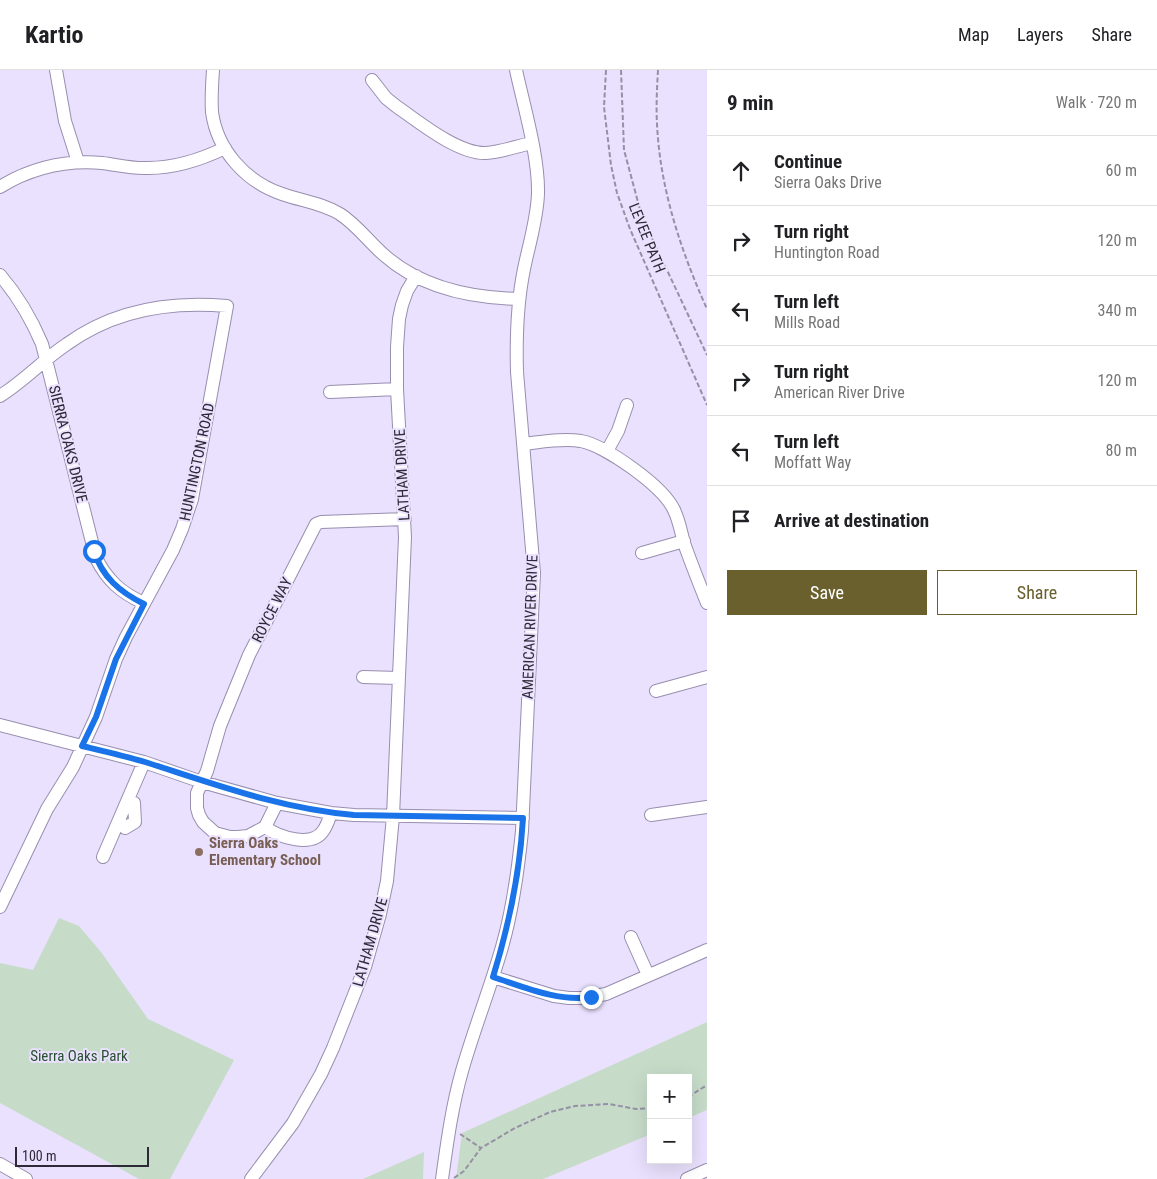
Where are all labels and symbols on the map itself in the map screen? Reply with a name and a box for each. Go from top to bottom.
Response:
street label: LEVEE PATH [625,201,669,275]
street label: SIERRA OAKS DRIVE [45,384,91,504]
street label: HUNTINGTON ROAD [176,401,218,523]
street label: LATHAM DRIVE [391,429,413,521]
route start [83,540,106,563]
street label: AMERICAN RIVER DRIVE [518,555,542,699]
street label: ROYCE WAY [248,574,296,646]
place label: Sierra Oaks Elementary School [209,834,321,869]
marker: Sierra Oaks Elementary School [193,846,205,858]
street label: LATHAM DRIVE [349,895,391,989]
route end [580,986,603,1009]
park label: Sierra Oaks Park [30,1047,128,1065]
scale bar [15,1144,149,1167]

